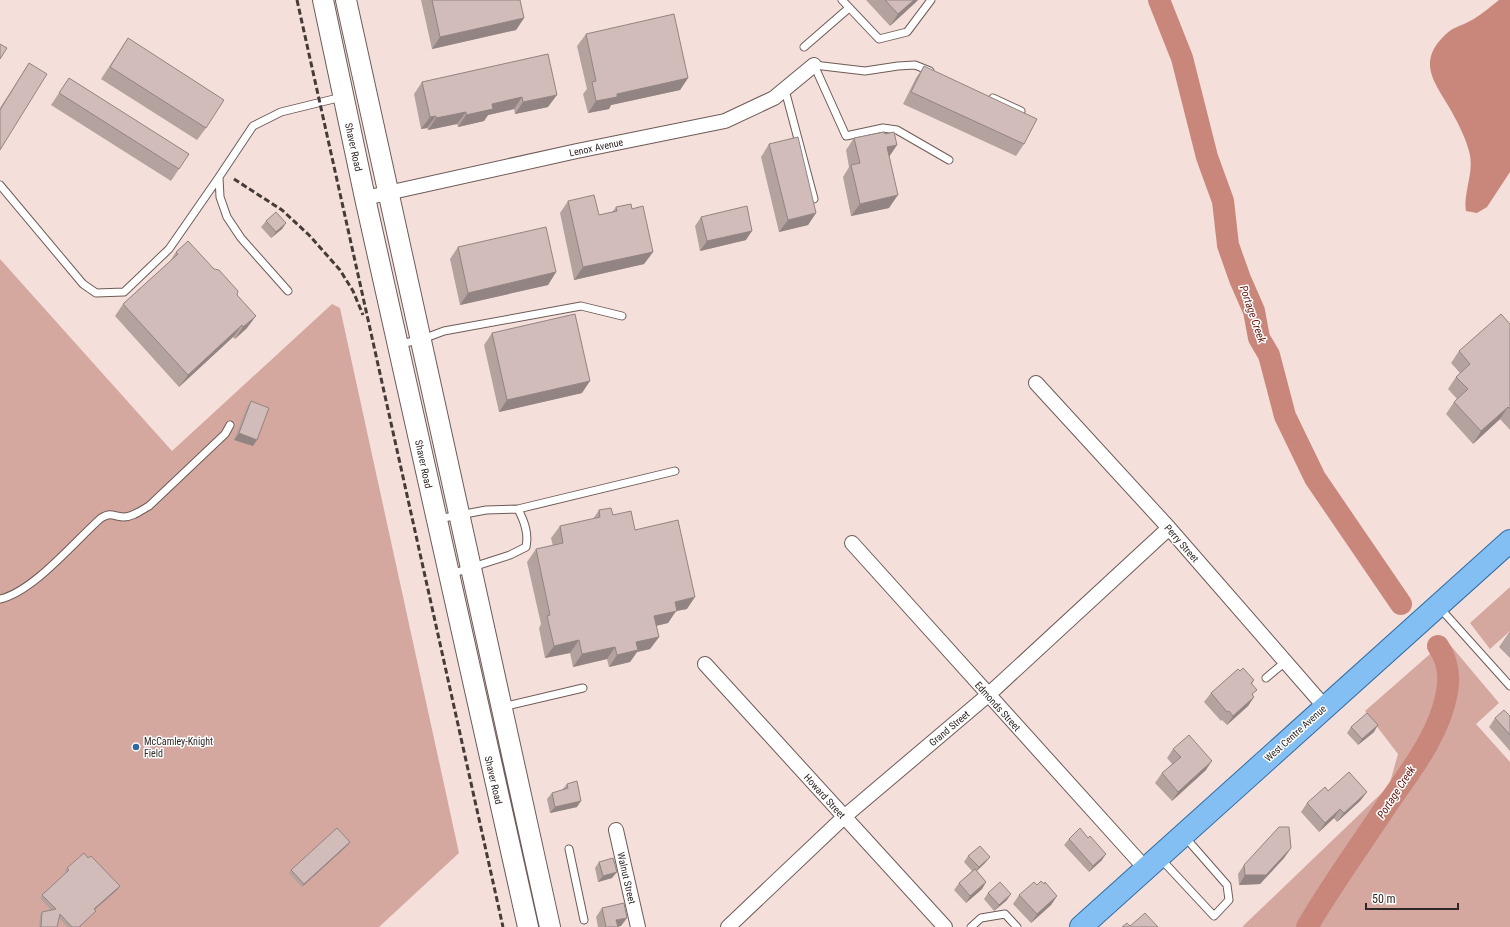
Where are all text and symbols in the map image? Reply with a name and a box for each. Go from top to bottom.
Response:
street label: Shaver Road [343,122,364,172]
street label: Lenox Avenue [568,136,624,159]
water label: Portage Creek [1237,284,1268,345]
street label: Shaver Road [413,439,434,489]
street label: Perry Street [1162,522,1201,564]
street label: Edmonds Street [973,679,1023,733]
street label: West Centre Avenue [1262,703,1329,764]
street label: Grand Street [927,708,972,748]
place label: McCamley-Knight Field [144,736,213,759]
marker: McCamley-Knight Field [131,742,141,752]
street label: Shaver Road [483,755,504,805]
water label: Portage Creek [1375,764,1418,821]
street label: Howard Street [802,772,848,821]
street label: Walnut Street [615,851,638,905]
scale bar [1366,885,1458,911]
text: 50 m [1372,892,1396,906]

